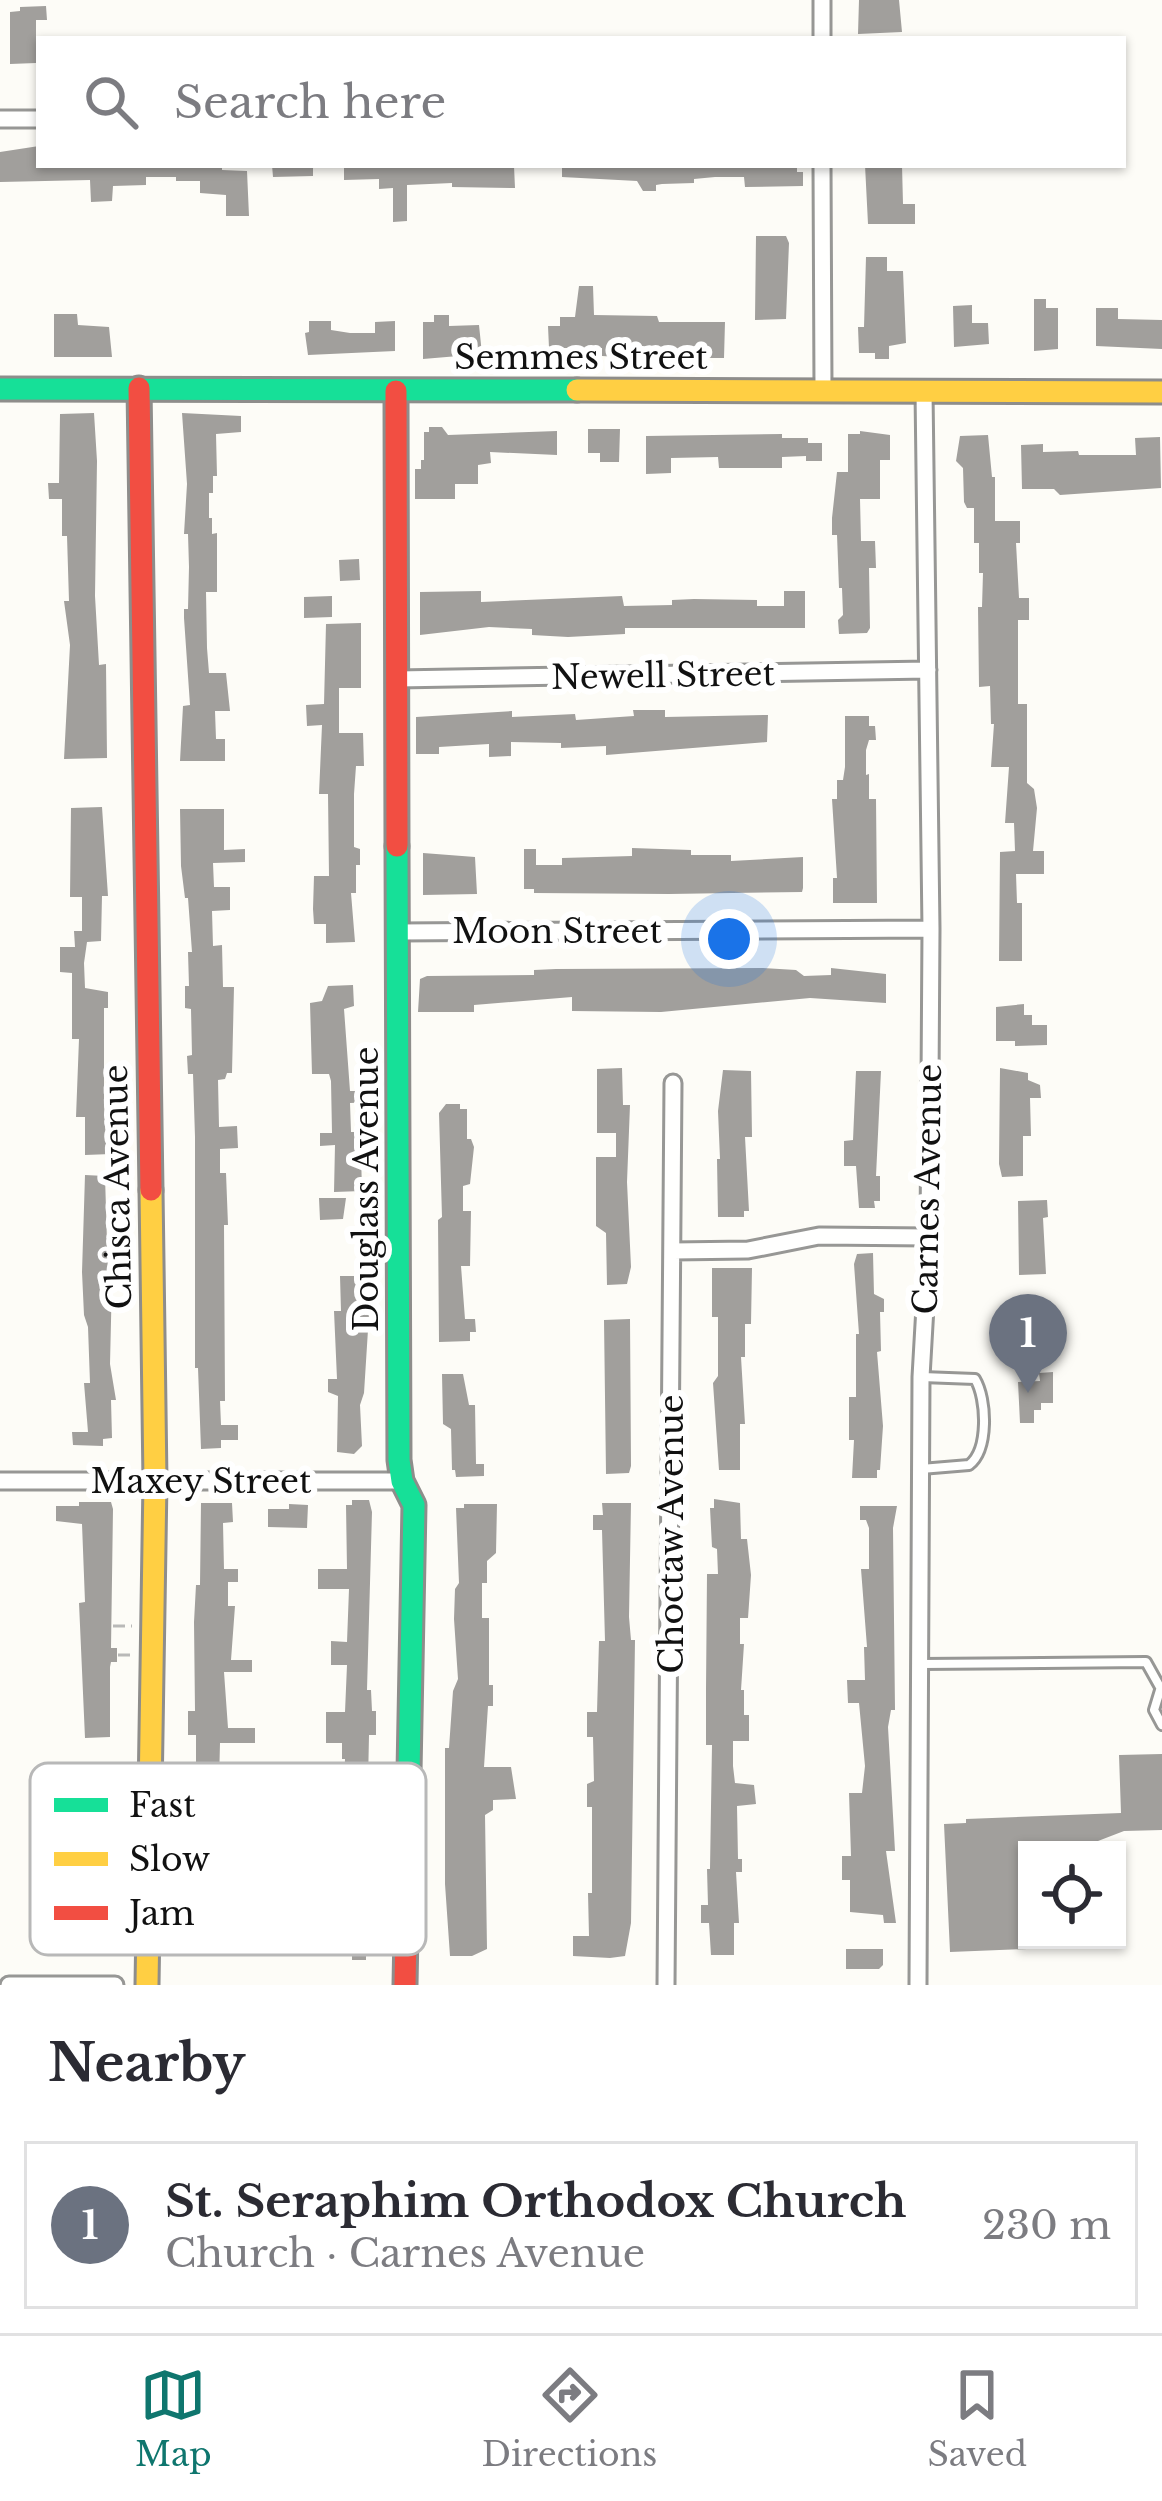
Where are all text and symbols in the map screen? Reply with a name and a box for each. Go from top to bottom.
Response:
search box [36,36,1126,168]
icon: search [78,69,144,135]
text: Search here [174,74,446,130]
street label: Semmes Street [454,337,708,378]
street label: Newell Street [551,653,776,698]
your location [699,909,759,969]
street label: Moon Street [452,911,662,952]
street label: Douglass Avenue [346,1046,387,1332]
street label: Carnes Avenue [905,1063,950,1315]
street label: Chisca Avenue [95,1064,140,1310]
pin: 1 [989,1294,1067,1393]
street label: Choctaw Avenue [651,1394,692,1674]
street label: Maxey Street [91,1461,312,1502]
legend [30,1763,426,1955]
text: Fast [129,1785,196,1826]
text: Slow [129,1839,210,1880]
map controls [1018,1841,1126,1949]
button: locate [1018,1841,1126,1949]
text: Jam [125,1893,195,1934]
text: Nearby [48,2032,245,2095]
text: St. Seraphim Orthodox Church [165,2173,906,2229]
text: 1 [81,2201,99,2250]
text: 230 m [982,2201,1111,2250]
text: Church · Carnes Avenue [165,2229,645,2278]
tab: Map [135,2362,212,2475]
tab: Directions [482,2362,657,2475]
tab: Saved [927,2362,1027,2475]

